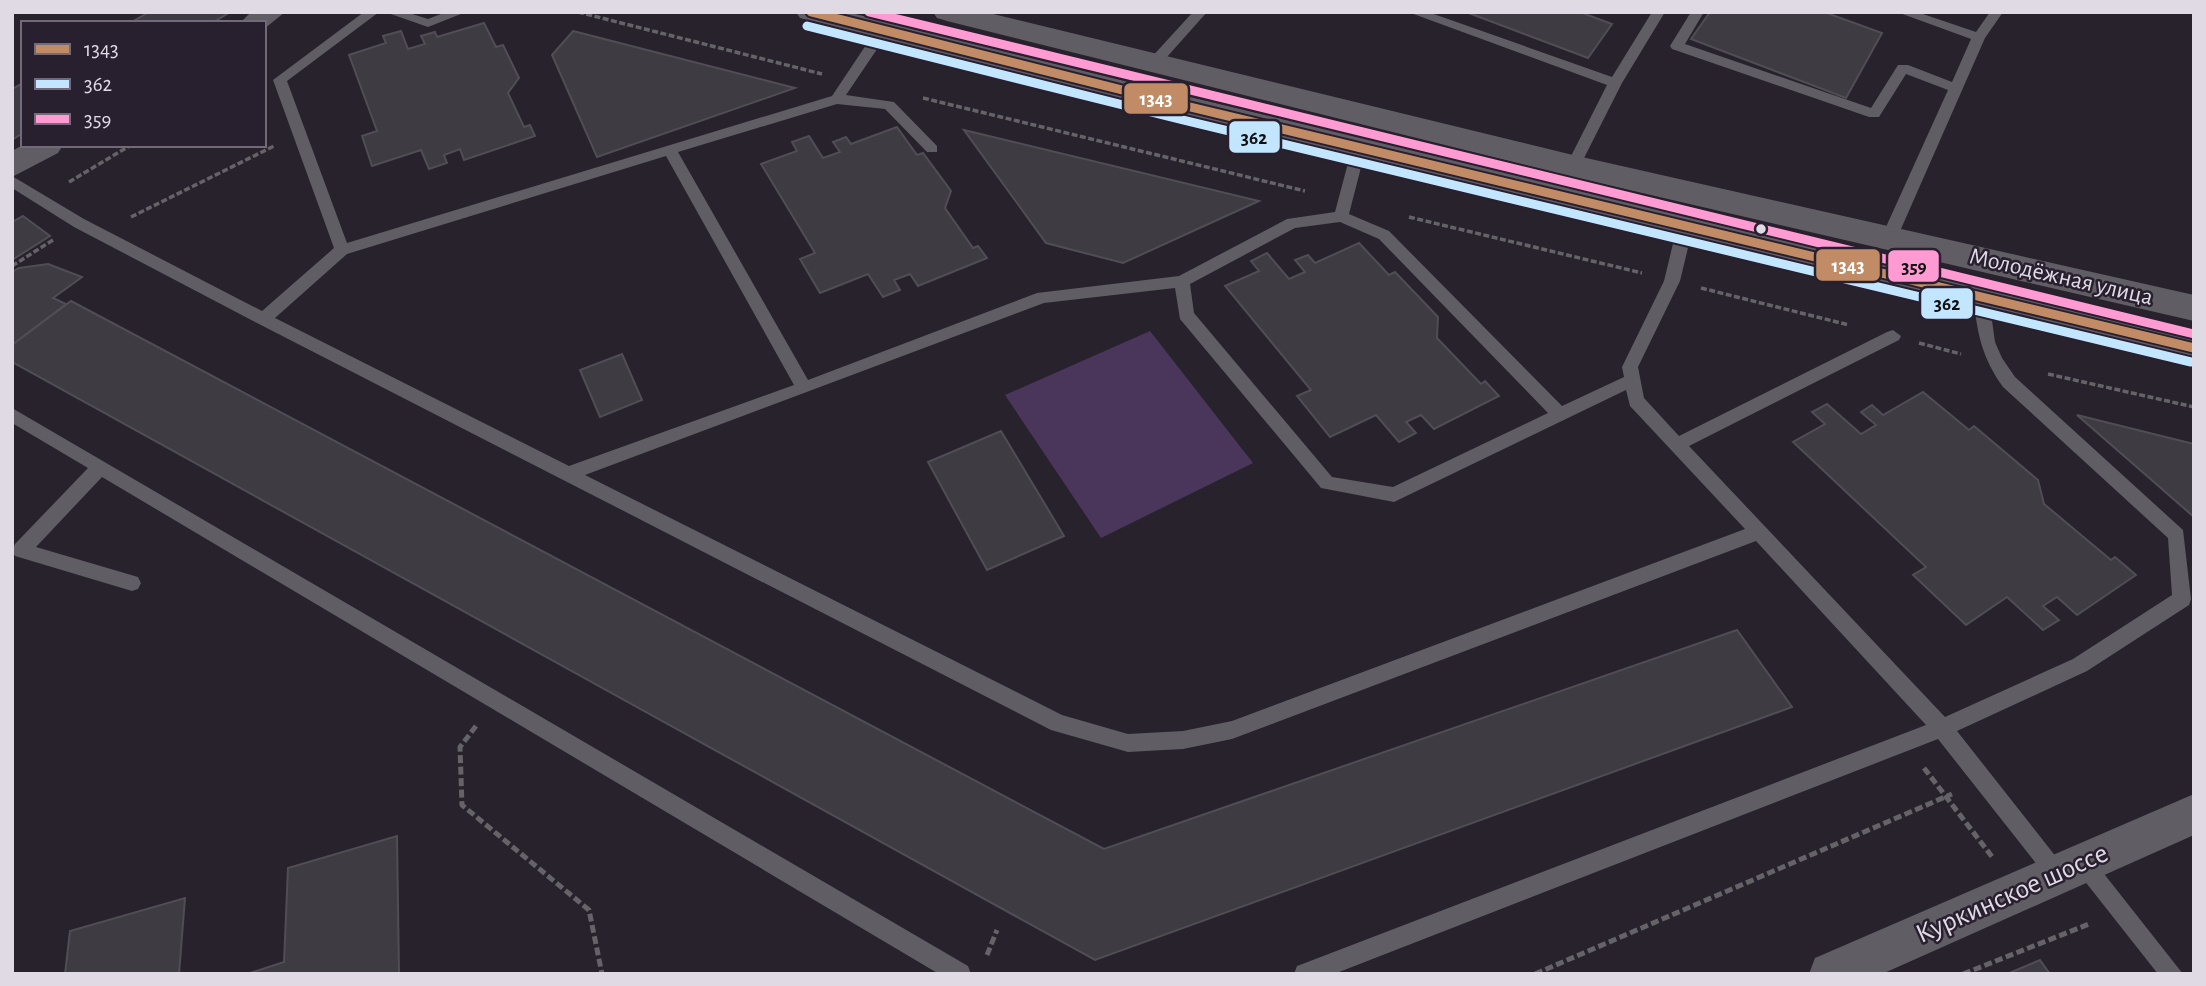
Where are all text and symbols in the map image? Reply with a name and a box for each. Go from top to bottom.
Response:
legend [21,21,266,147]
text: 1343 [84,39,119,60]
text: 362 [84,74,112,95]
line badge: 1343 [1123,82,1189,115]
text: 1343 [1140,90,1172,109]
text: 359 [84,109,111,130]
line badge: 362 [1228,120,1281,154]
text: 362 [1241,129,1267,148]
unlabelled marker [1754,222,1768,236]
street label: Молодёжная улица [1967,244,2155,310]
line badge: 1343 [1815,248,1881,282]
line badge: 359 [1887,249,1940,283]
text: 1343 [1832,257,1864,276]
text: 359 [1901,258,1927,277]
line badge: 362 [1920,287,1974,320]
text: 362 [1934,295,1960,314]
street label: Куркинское шоссе [1912,839,2112,949]

